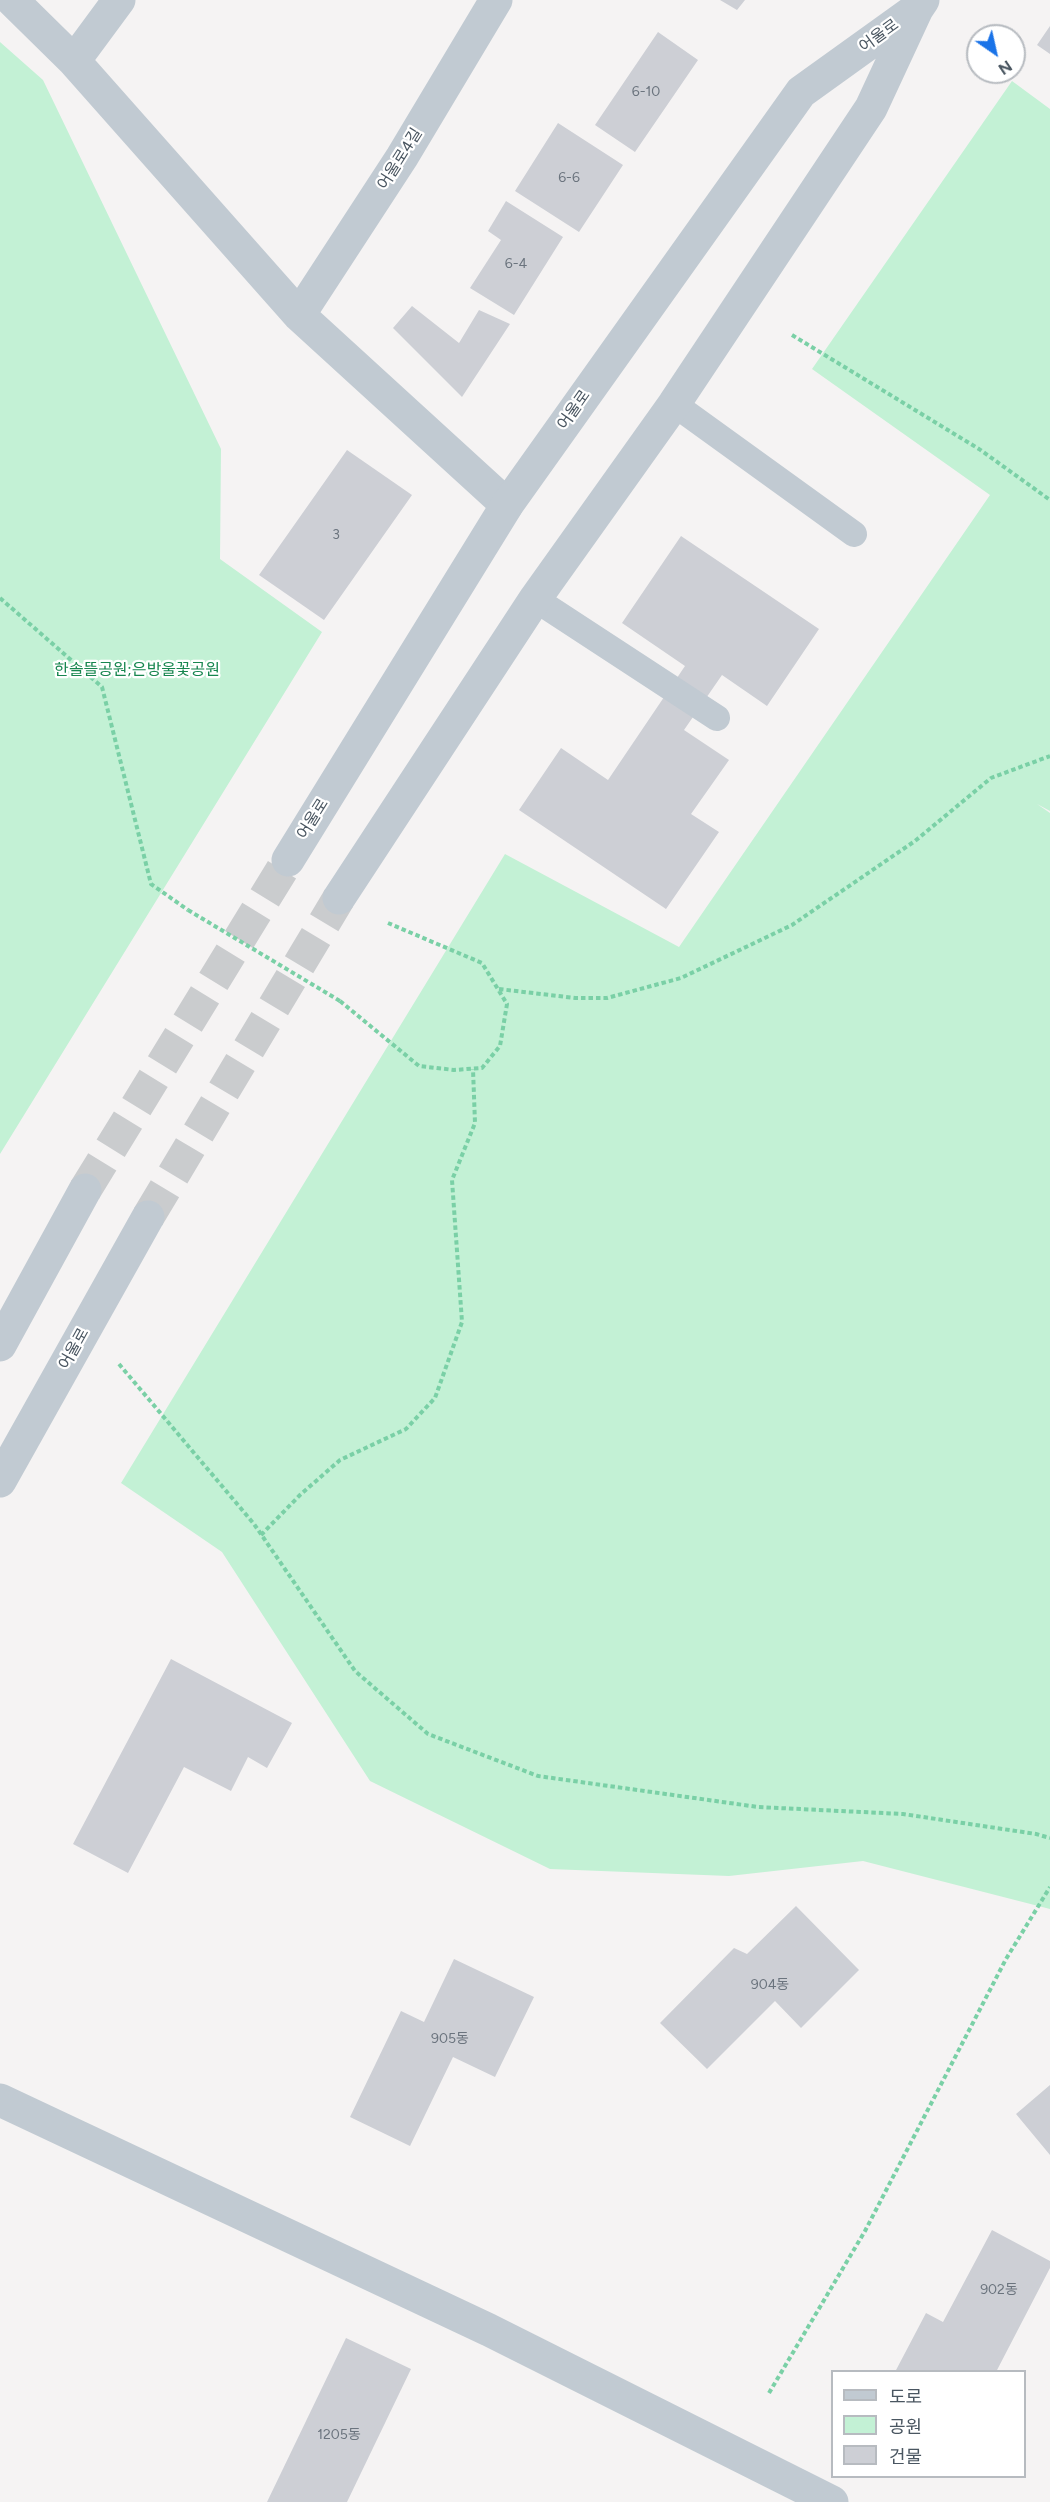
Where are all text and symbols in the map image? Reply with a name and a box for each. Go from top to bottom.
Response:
street label: 어울로 [855,15,903,57]
north arrow [966,24,1026,84]
text: N [995,56,1016,79]
house number: 6-10 [632,84,660,100]
street label: 어울로4길 [374,125,426,193]
house number: 6-6 [558,170,580,186]
house number: 6-4 [505,256,527,272]
street label: 어울로 [553,386,595,434]
house number: 3 [332,527,340,543]
park label: 한솔뜰공원;은방울꽃공원 [54,660,220,680]
street label: 어울로 [293,795,333,843]
street label: 어울로 [55,1325,93,1373]
house number: 904동 [751,1977,789,1993]
house number: 905동 [431,2031,469,2047]
house number: 902동 [980,2282,1018,2298]
legend [831,2370,1026,2478]
text: 도로 [889,2386,922,2408]
text: 공원 [889,2416,922,2438]
house number: 1205동 [317,2427,361,2443]
text: 건물 [889,2446,922,2468]

